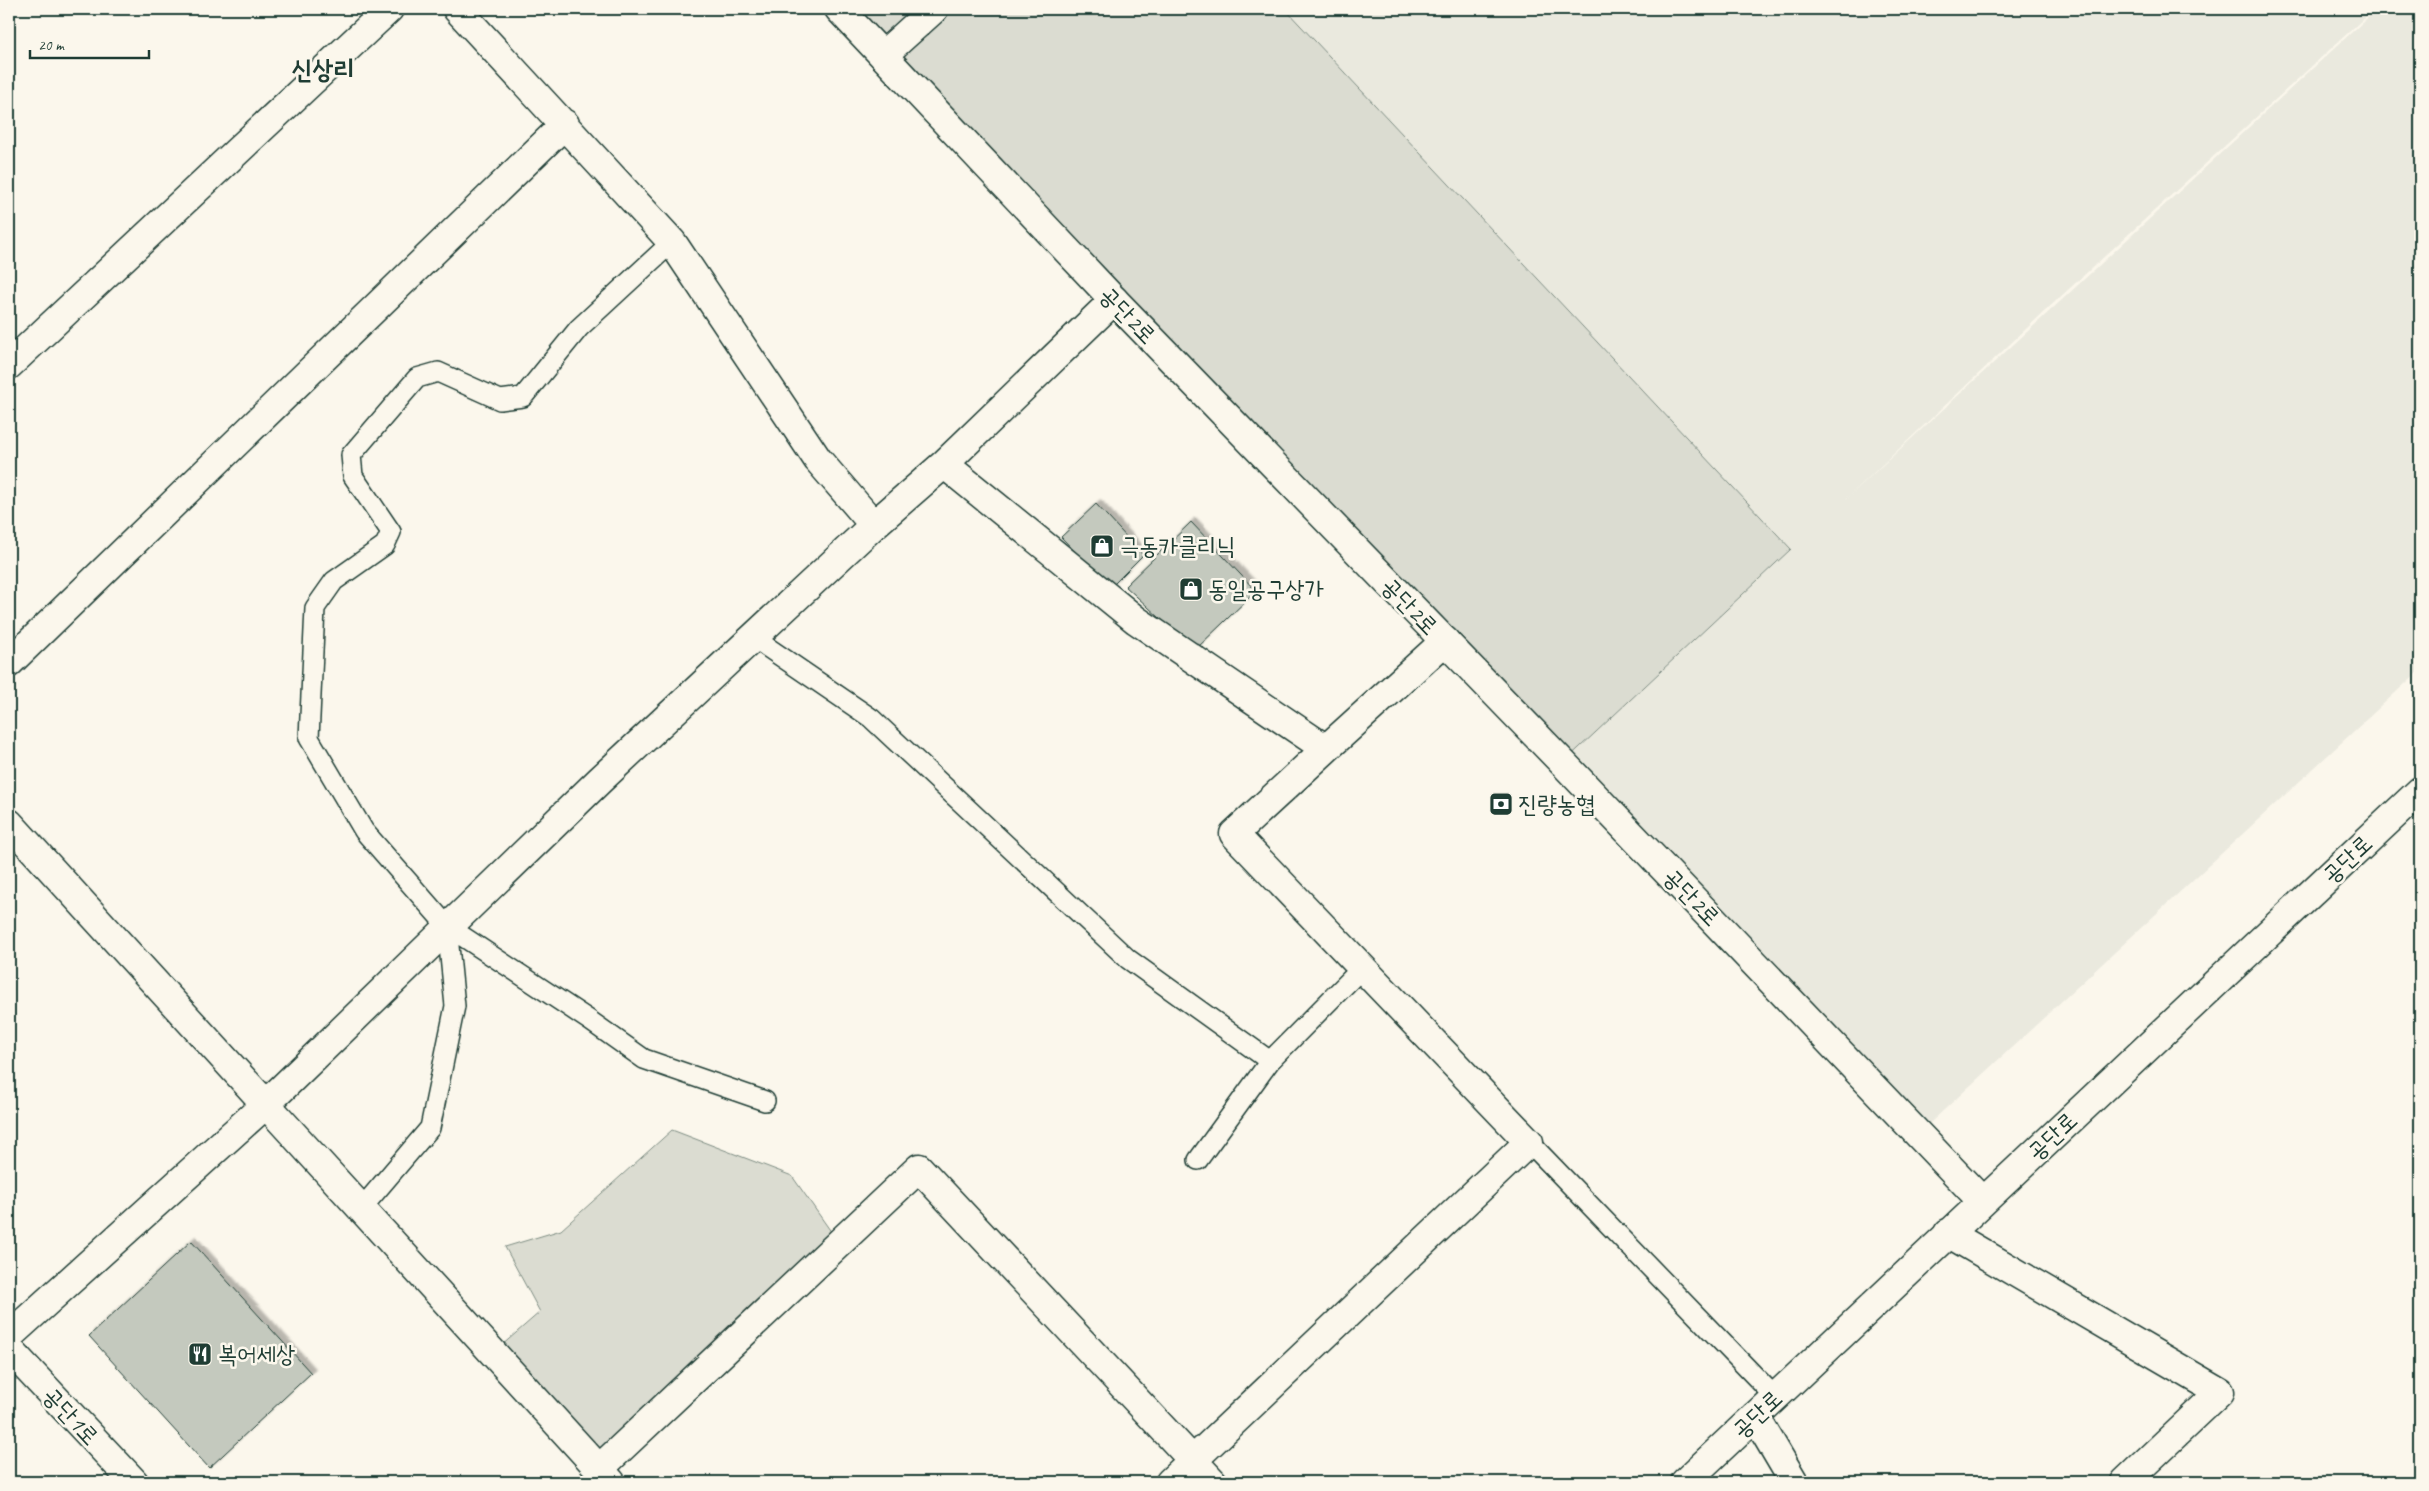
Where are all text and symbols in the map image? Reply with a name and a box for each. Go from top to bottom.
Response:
scale bar [30,28,149,60]
text: 20 m [38,36,65,55]
district label: 신상리 [292,53,354,86]
street label: 공단2로 [1093,280,1163,350]
place label: 극동카클리닉 [1120,531,1236,561]
shop icon: 극동카클리닉 [1089,533,1115,559]
street label: 공단2로 [1375,571,1445,641]
place label: 동일공구상가 [1208,574,1324,604]
shop icon: 동일공구상가 [1178,576,1204,602]
place label: 진량농협 [1518,789,1595,819]
bank icon: 진량농협 [1488,791,1514,817]
street label: 공단로 [2316,828,2378,890]
street label: 공단2로 [1657,862,1727,932]
street label: 공단로 [2021,1105,2083,1167]
place label: 복어세상 [218,1339,295,1369]
restaurant icon: 복어세상 [187,1341,213,1367]
street label: 공단1로 [37,1381,105,1451]
street label: 공단로 [1726,1383,1788,1445]

